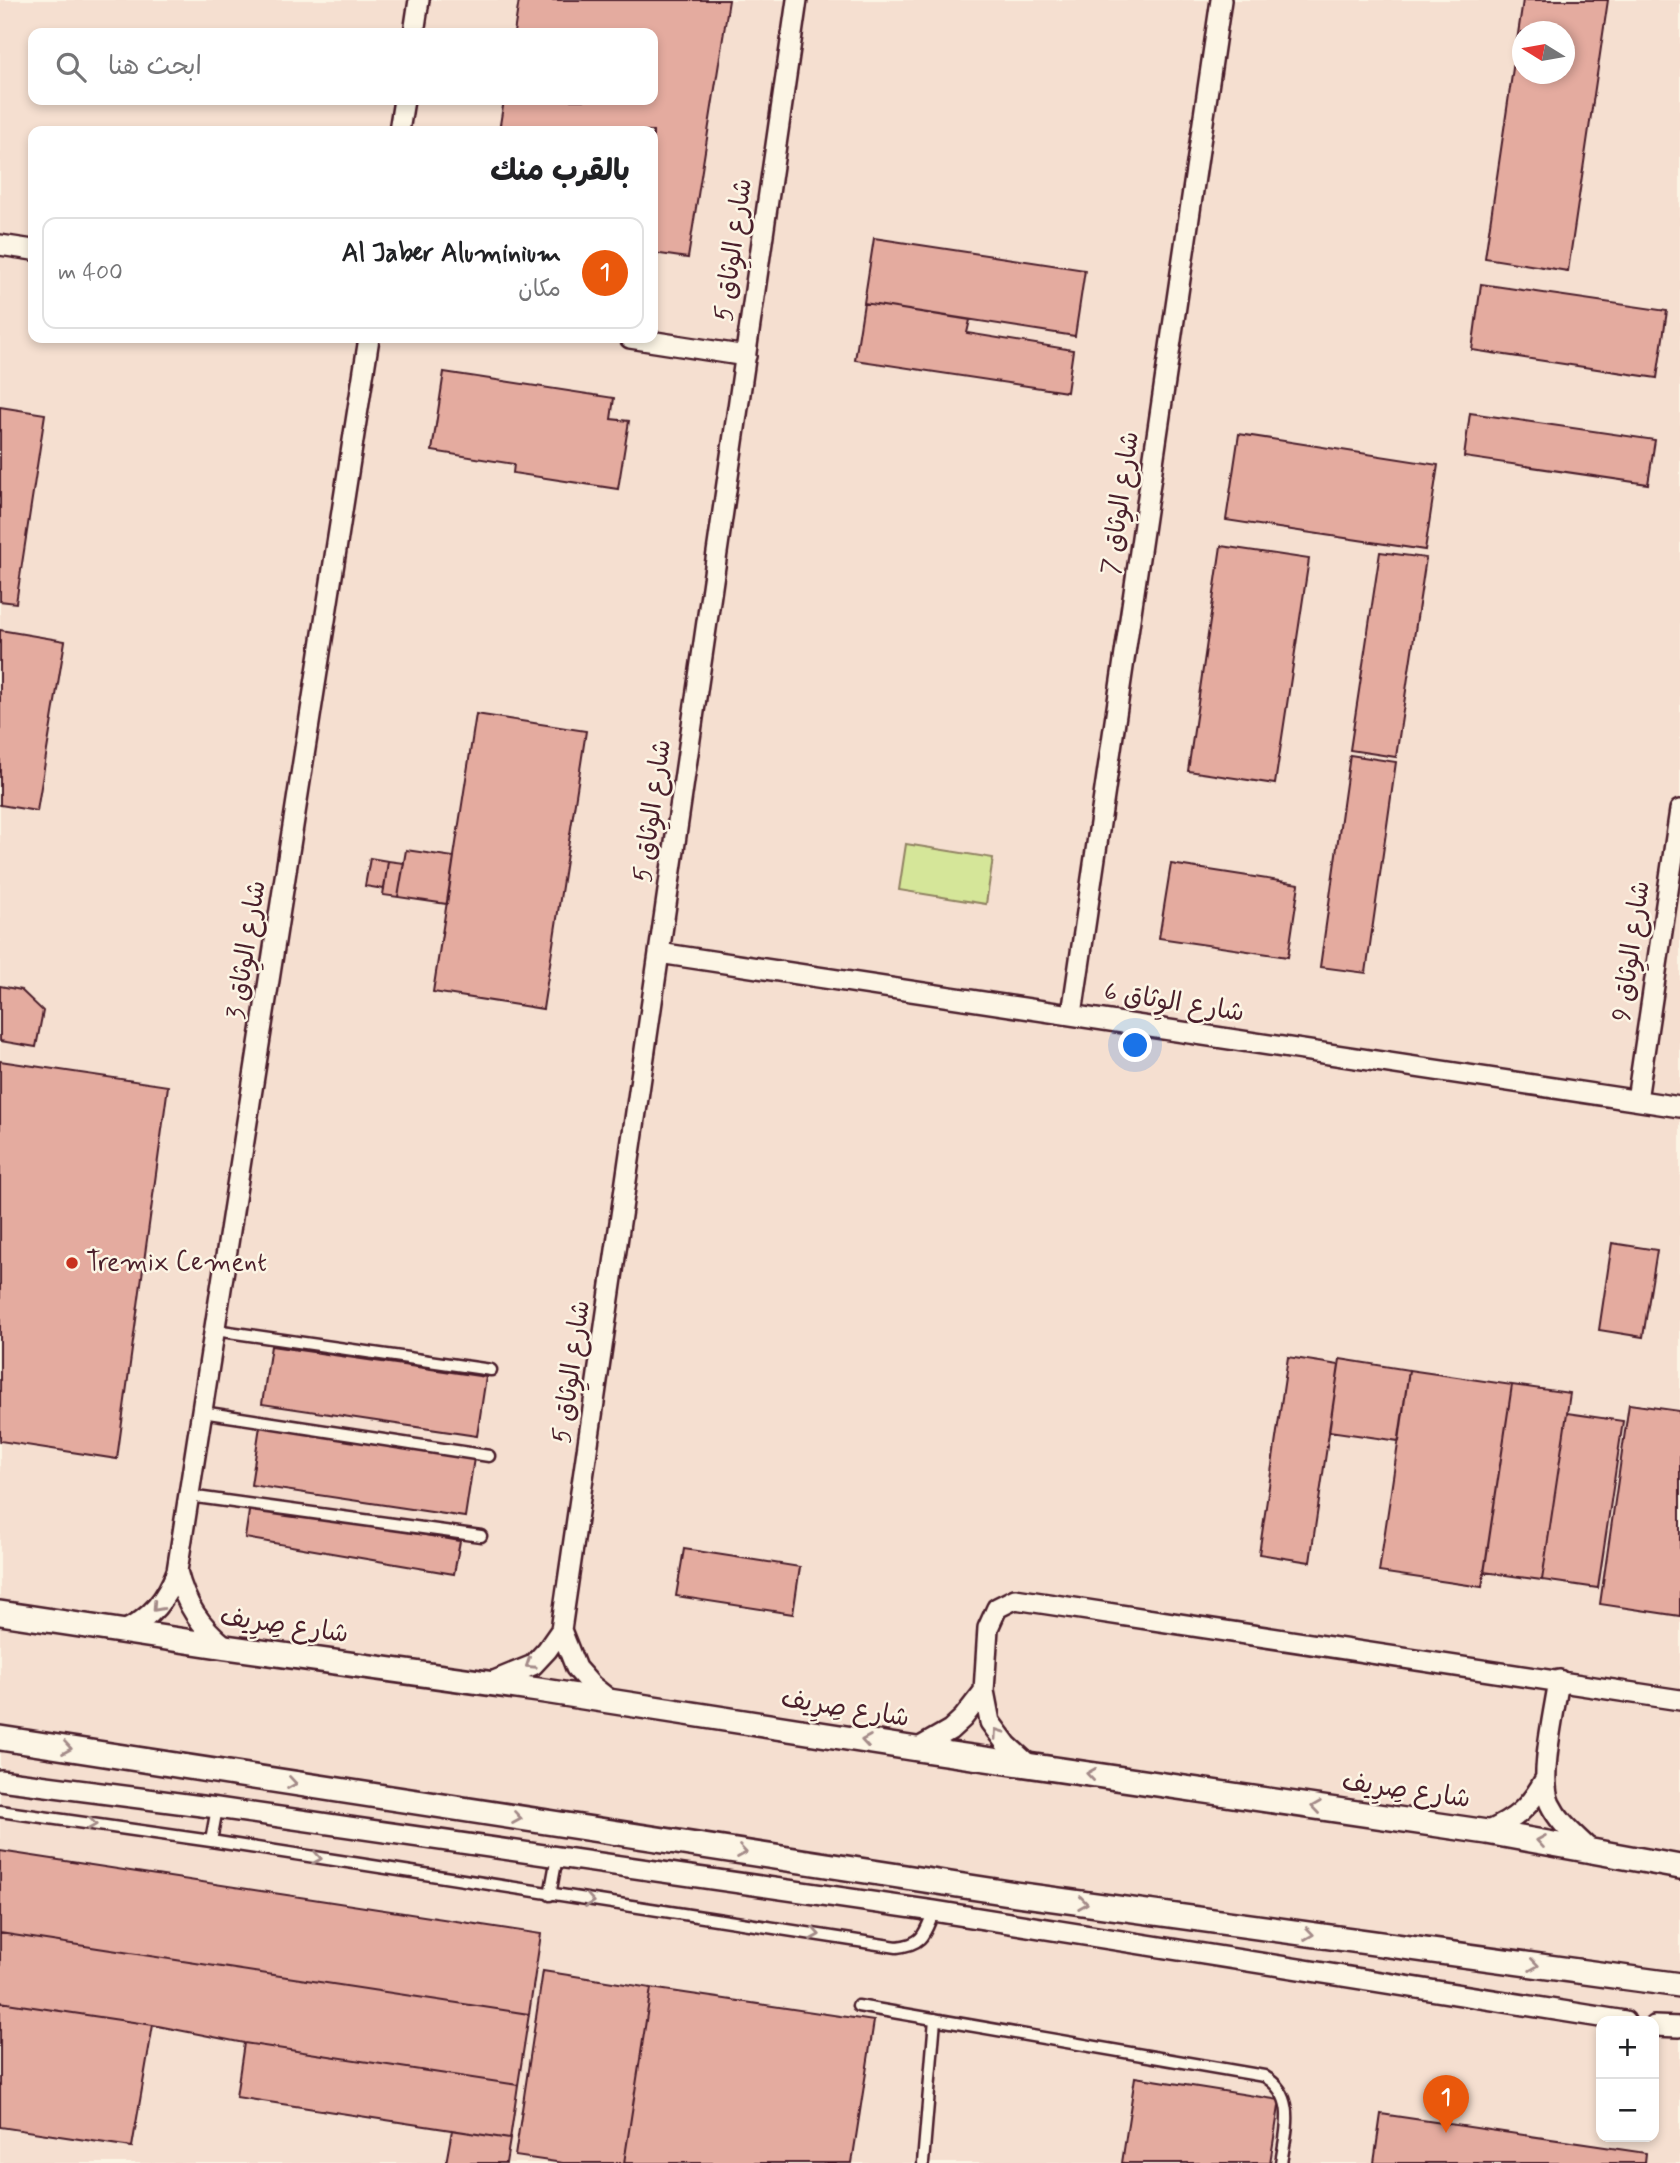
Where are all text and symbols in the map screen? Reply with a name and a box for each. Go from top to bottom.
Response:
north arrow [1512,21,1575,84]
search box [28,28,658,105]
icon: search [52,48,90,86]
text: ابحث هنا [108,50,202,84]
text: بالقرب منك [490,152,630,191]
street label: شارع الوِثاق 5 [707,176,764,324]
text: Al Jaber Aluminium [342,237,561,271]
text: 400 m [58,258,123,288]
text: 1 [600,258,610,288]
text: مكان [518,275,561,305]
street label: شارع الوِثاق 7 [1094,429,1151,577]
street label: شارع الوِثاق 5 [626,737,683,885]
street label: شارع الوِثاق 3 [219,878,278,1022]
street label: شارع الوِثاق 9 [1605,879,1662,1024]
street label: شارع الوِثاق 6 [1101,975,1247,1034]
your location [1118,1028,1152,1062]
place label: Tremix Cement [86,1246,267,1280]
marker: Tremix Cement [64,1255,80,1271]
street label: شارع الوِثاق 5 [545,1298,602,1446]
one-way arrow [153,1599,165,1612]
street label: شارع صِرِيف [217,1600,350,1653]
one-way arrow [525,1655,538,1668]
street label: شارع صِرِيف [778,1682,912,1737]
one-way arrow [994,1728,1006,1741]
one-way arrow [860,1733,872,1748]
one-way arrow [62,1741,73,1756]
street label: شارع صِرِيف [1339,1765,1472,1818]
one-way arrow [1085,1767,1097,1782]
one-way arrow [286,1775,298,1790]
one-way arrow [1310,1799,1322,1814]
one-way arrow [511,1810,523,1825]
one-way arrow [86,1817,98,1832]
one-way arrow [1535,1834,1546,1849]
one-way arrow [736,1844,748,1859]
one-way arrow [311,1850,323,1865]
one-way arrow [584,1893,596,1908]
one-way arrow [1078,1896,1089,1911]
one-way arrow [809,1927,821,1942]
one-way arrow [1303,1927,1315,1942]
one-way arrow [1528,1957,1540,1972]
map controls [1596,2016,1659,2142]
button: + [1596,2016,1659,2079]
pin: 1 [1423,2075,1469,2133]
button: − [1596,2079,1659,2142]

